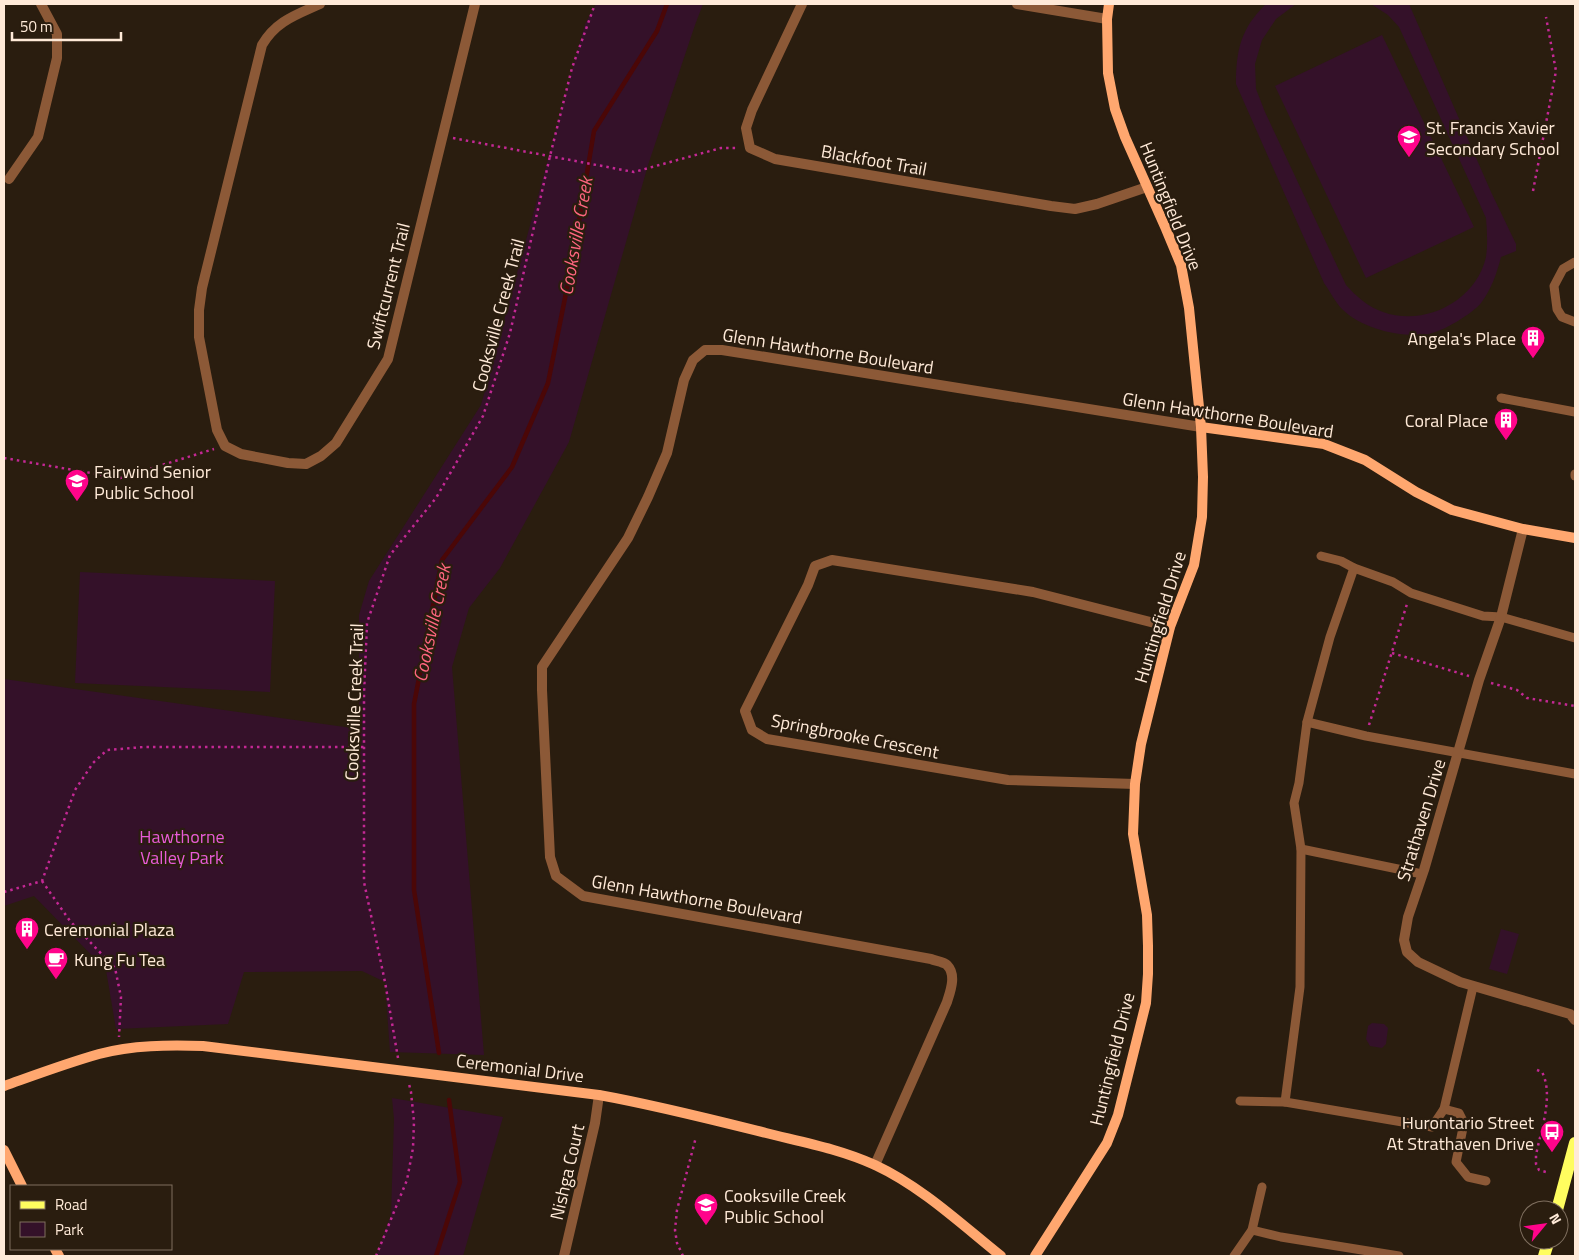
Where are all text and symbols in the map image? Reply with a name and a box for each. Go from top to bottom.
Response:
scale bar [12,10,121,42]
text: 50 m [20,15,53,38]
place label: St. Francis Xavier Secondary School [1426,114,1560,162]
school or university icon: St. Francis Xavier Secondary School [1396,124,1422,158]
street label: Blackfoot Trail [819,137,929,183]
street label: Huntingfield Drive [1133,138,1209,274]
water label: Cooksville Creek [550,172,600,297]
street label: Swiftcurrent Trail [359,220,417,352]
street label: Cooksville Creek Trail [465,236,531,394]
street label: Glenn Hawthorne Boulevard [721,321,935,381]
place label: Angela's Place [1407,325,1516,352]
building icon: Angela's Place [1520,325,1546,359]
street label: Glenn Hawthorne Boulevard [1121,385,1335,445]
place label: Coral Place [1405,407,1488,434]
building icon: Coral Place [1493,407,1519,441]
place label: Fairwind Senior Public School [94,458,211,506]
school or university icon: Fairwind Senior Public School [64,468,90,502]
street label: Huntingfield Drive [1127,548,1193,686]
water label: Cooksville Creek [404,559,458,685]
street label: Cooksville Creek Trail [338,623,370,781]
street label: Springbrooke Crescent [769,707,942,766]
street label: Strathaven Drive [1390,755,1452,885]
park label: Hawthorne Valley Park [139,823,225,871]
street label: Glenn Hawthorne Boulevard [590,867,804,931]
building icon: Ceremonial Plaza [14,916,40,950]
place label: Ceremonial Plaza [44,916,174,943]
cafe icon: Kung Fu Tea [43,946,69,980]
place label: Kung Fu Tea [74,946,165,973]
street label: Huntingfield Drive [1082,990,1142,1128]
street label: Ceremonial Drive [455,1047,585,1089]
place label: Hurontario Street At Strathaven Drive [1387,1109,1535,1157]
bus stop icon: Hurontario Street At Strathaven Drive [1539,1119,1565,1153]
street label: Nishga Court [543,1121,591,1223]
place label: Cooksville Creek Public School [724,1182,846,1230]
legend [10,1185,172,1250]
school or university icon: Cooksville Creek Public School [693,1192,719,1226]
text: Road [55,1193,87,1216]
north arrow [1519,1200,1569,1250]
text: N [1544,1209,1567,1228]
text: Park [55,1218,84,1241]

